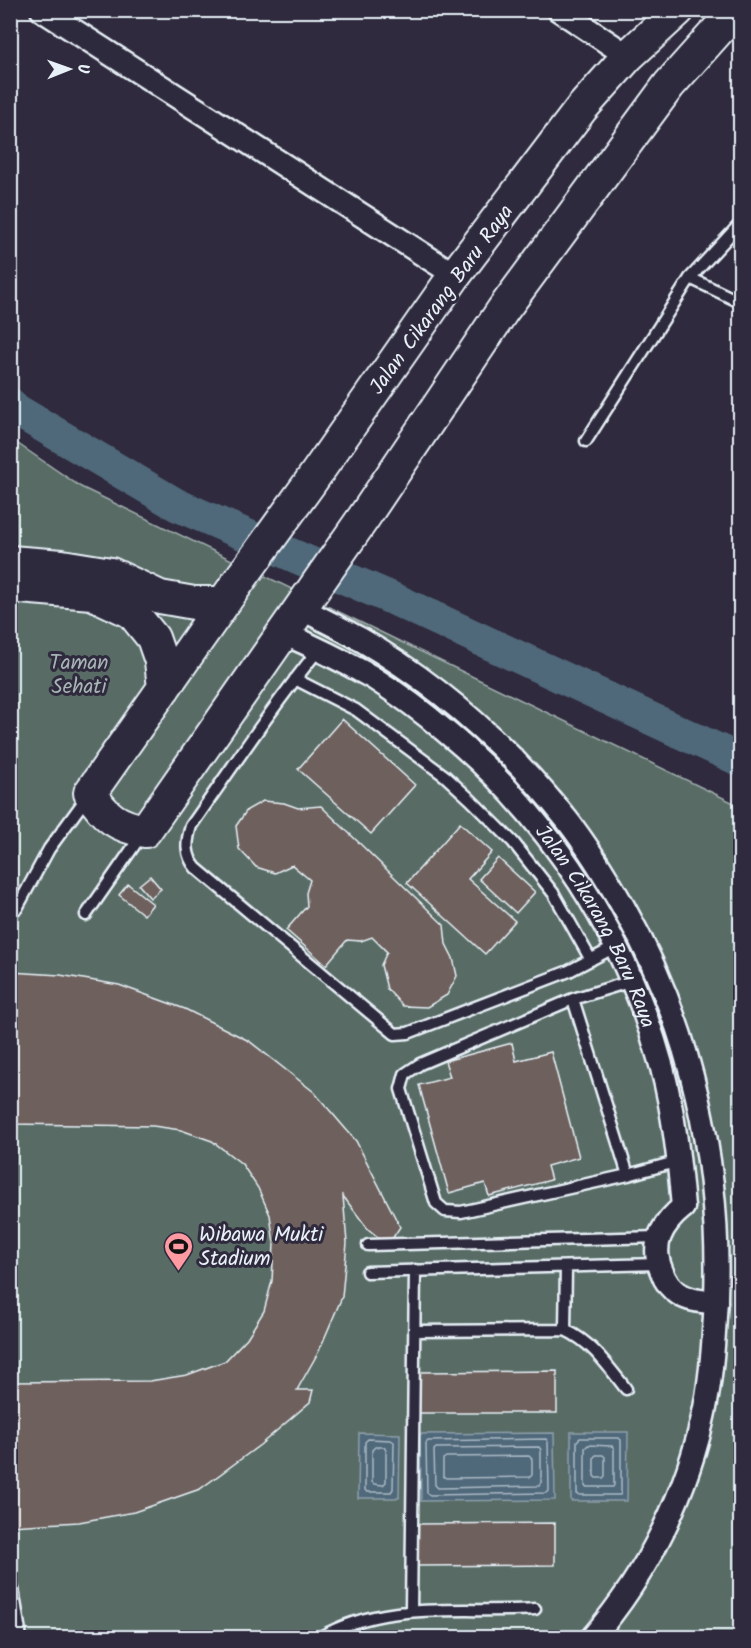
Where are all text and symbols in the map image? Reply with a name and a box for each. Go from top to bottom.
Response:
north arrow [39,39,99,99]
text: U [70,64,95,74]
street label: Jalan Cikarang Baru Raya [362,198,523,402]
park label: Taman Sehati [50,647,108,704]
street label: Jalan Cikarang Baru Raya [526,818,664,1033]
place label: Wibawa Mukti Stadium [199,1219,324,1276]
sports icon: Wibawa Mukti Stadium [162,1230,194,1272]

